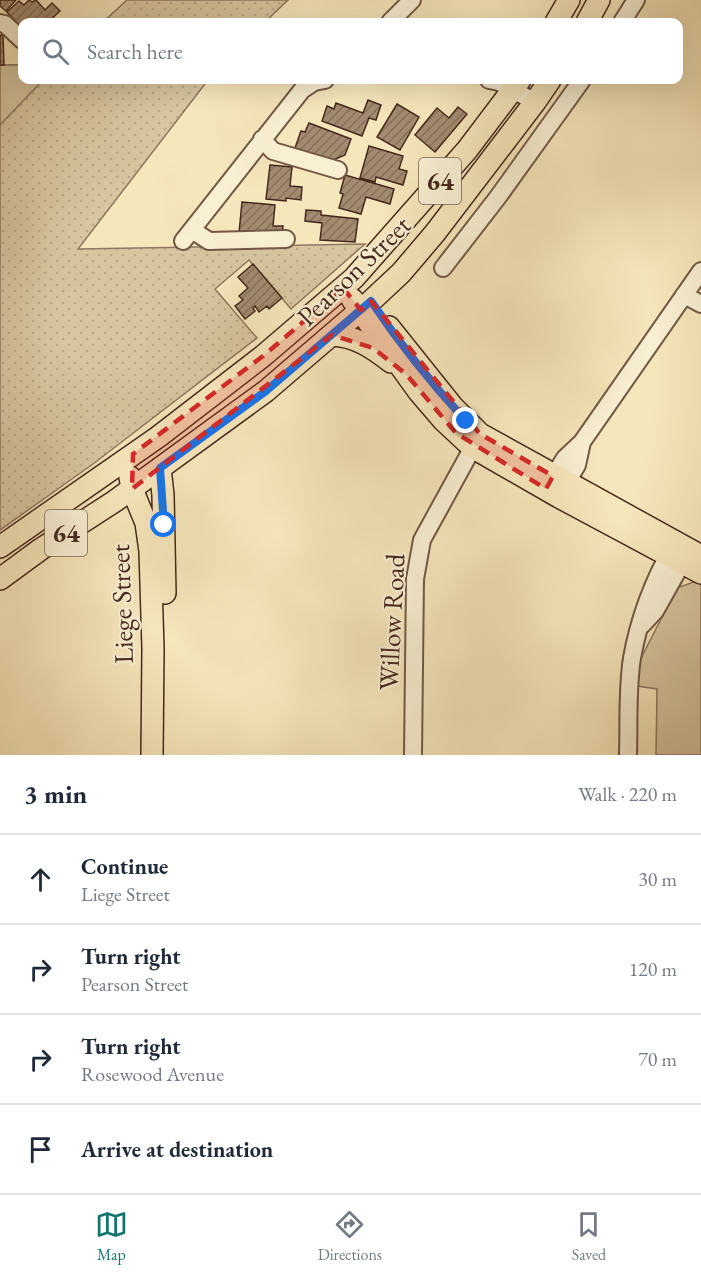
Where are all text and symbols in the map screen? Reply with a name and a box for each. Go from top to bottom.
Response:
search box [18,18,683,84]
icon: search [39,35,72,68]
text: Search here [87,37,182,66]
road number: 64 [419,158,461,204]
street label: Pearson Street [289,207,418,334]
route end [452,407,478,433]
road number: 64 [45,510,87,556]
route start [150,511,176,537]
street label: Liege Street [102,543,141,665]
street label: Willow Road [370,552,413,691]
text: 3 min [24,777,87,811]
text: Walk · 220 m [578,781,677,807]
text: Continue [81,852,168,881]
icon: ahead [24,863,57,896]
text: 30 m [638,866,677,892]
text: Liege Street [81,881,170,907]
text: Turn right [81,942,180,971]
icon: right [24,953,57,986]
text: 120 m [629,956,677,982]
text: Pearson Street [81,971,188,997]
text: Turn right [81,1032,180,1061]
icon: right [24,1043,57,1076]
text: 70 m [638,1046,677,1072]
text: Rosewood Avenue [81,1061,224,1087]
icon: arrive [24,1133,57,1166]
text: Arrive at destination [81,1135,273,1164]
tab: Map [95,1208,128,1265]
tab: Directions [318,1208,382,1265]
tab: Saved [572,1208,606,1265]

